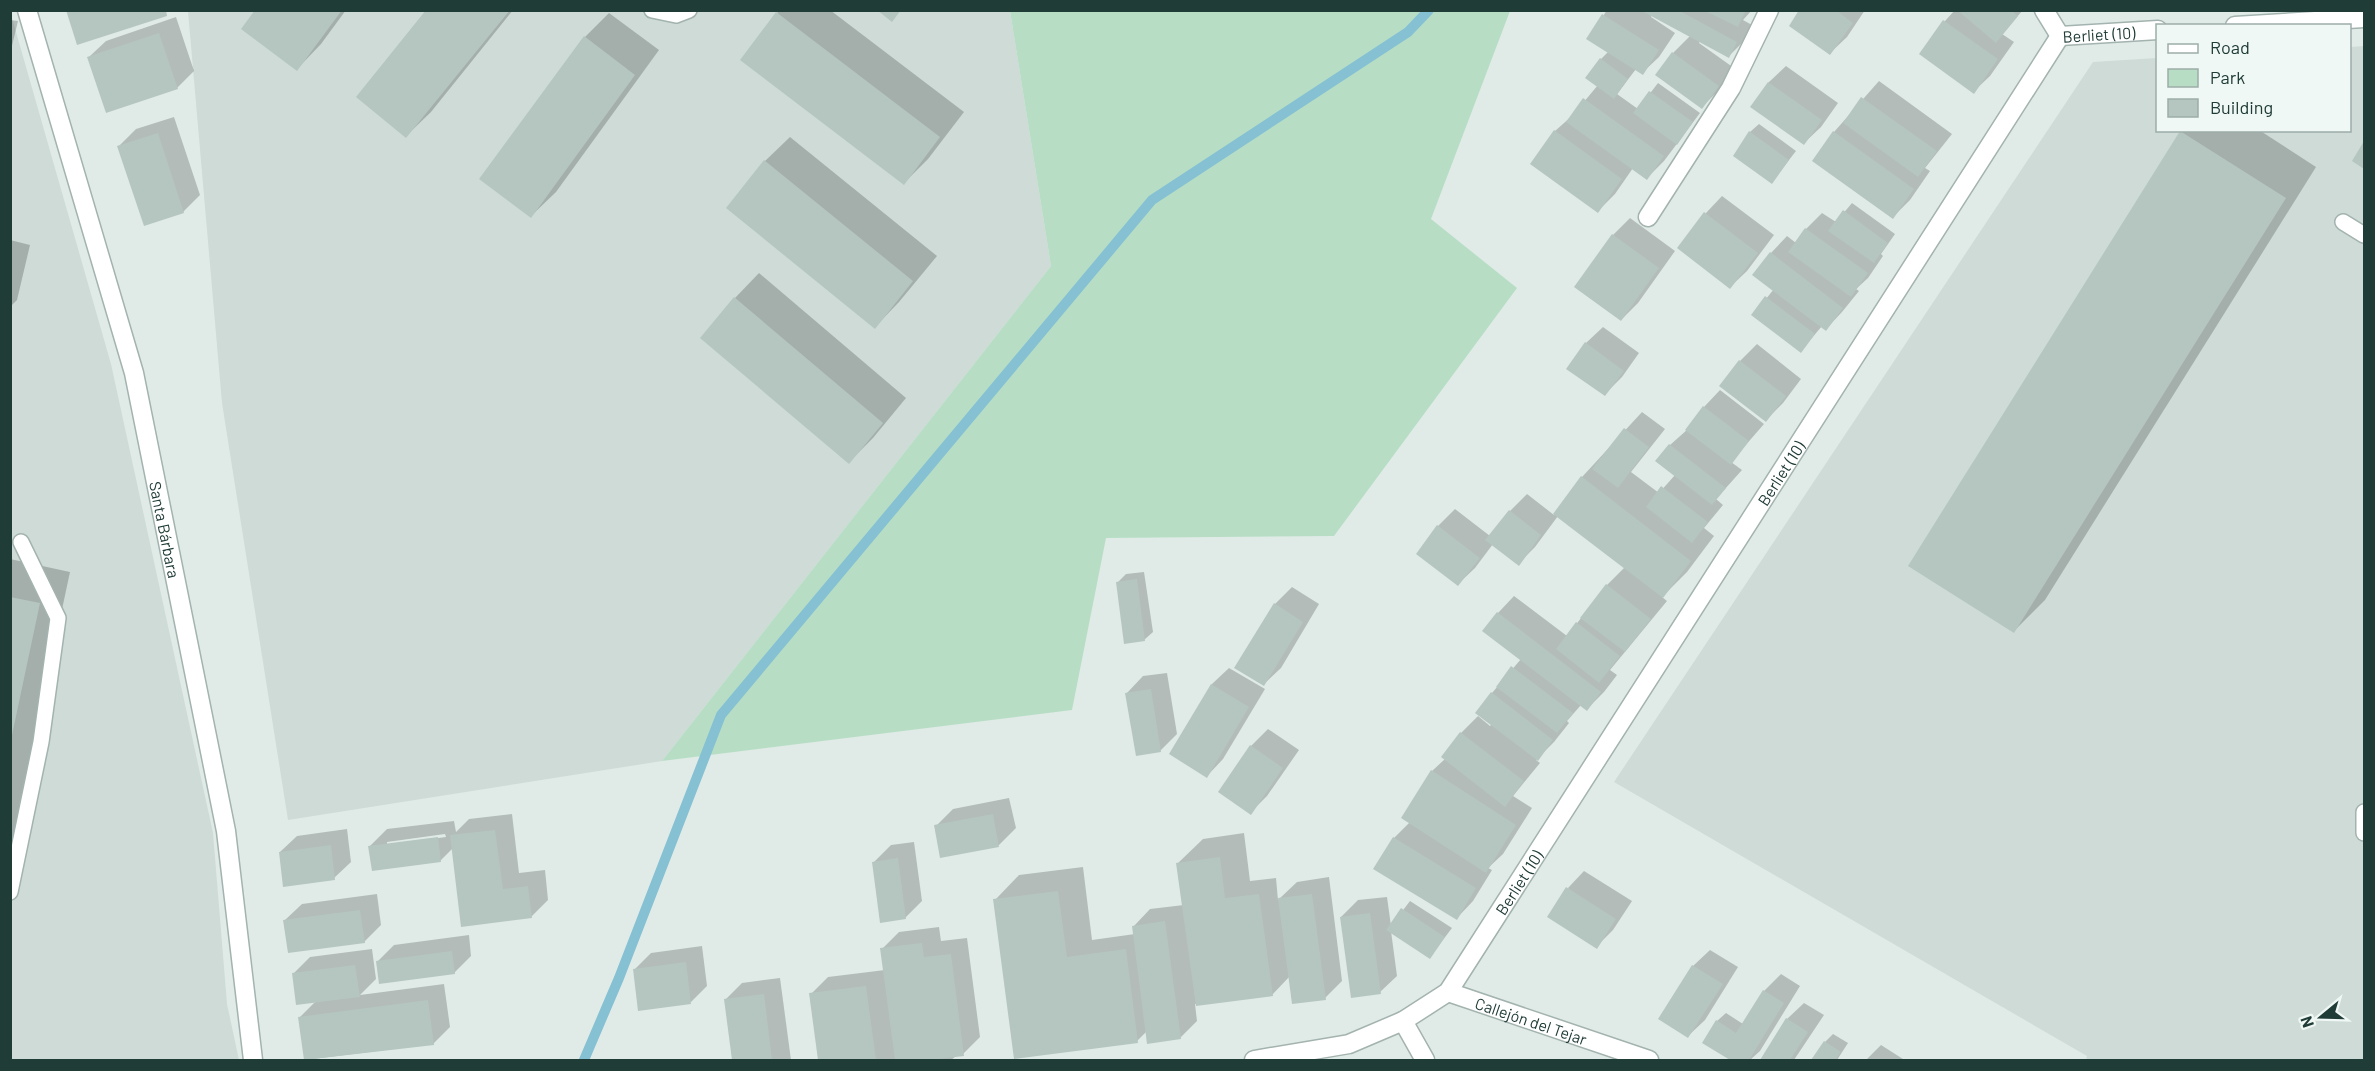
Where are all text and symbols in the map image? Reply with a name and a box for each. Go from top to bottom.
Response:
street label: Berliet (10) [2062,22,2137,45]
legend [2156,24,2351,132]
text: Road [2210,36,2250,58]
text: Park [2210,66,2245,88]
text: Building [2210,96,2273,118]
street label: Berliet (10) [1753,436,1808,509]
street label: Santa Bárbara [146,479,184,579]
street label: Berliet (10) [1491,846,1546,918]
north arrow [2291,987,2351,1047]
street label: Callejón del Tejar [1473,993,1590,1048]
text: N [2296,1014,2317,1030]

